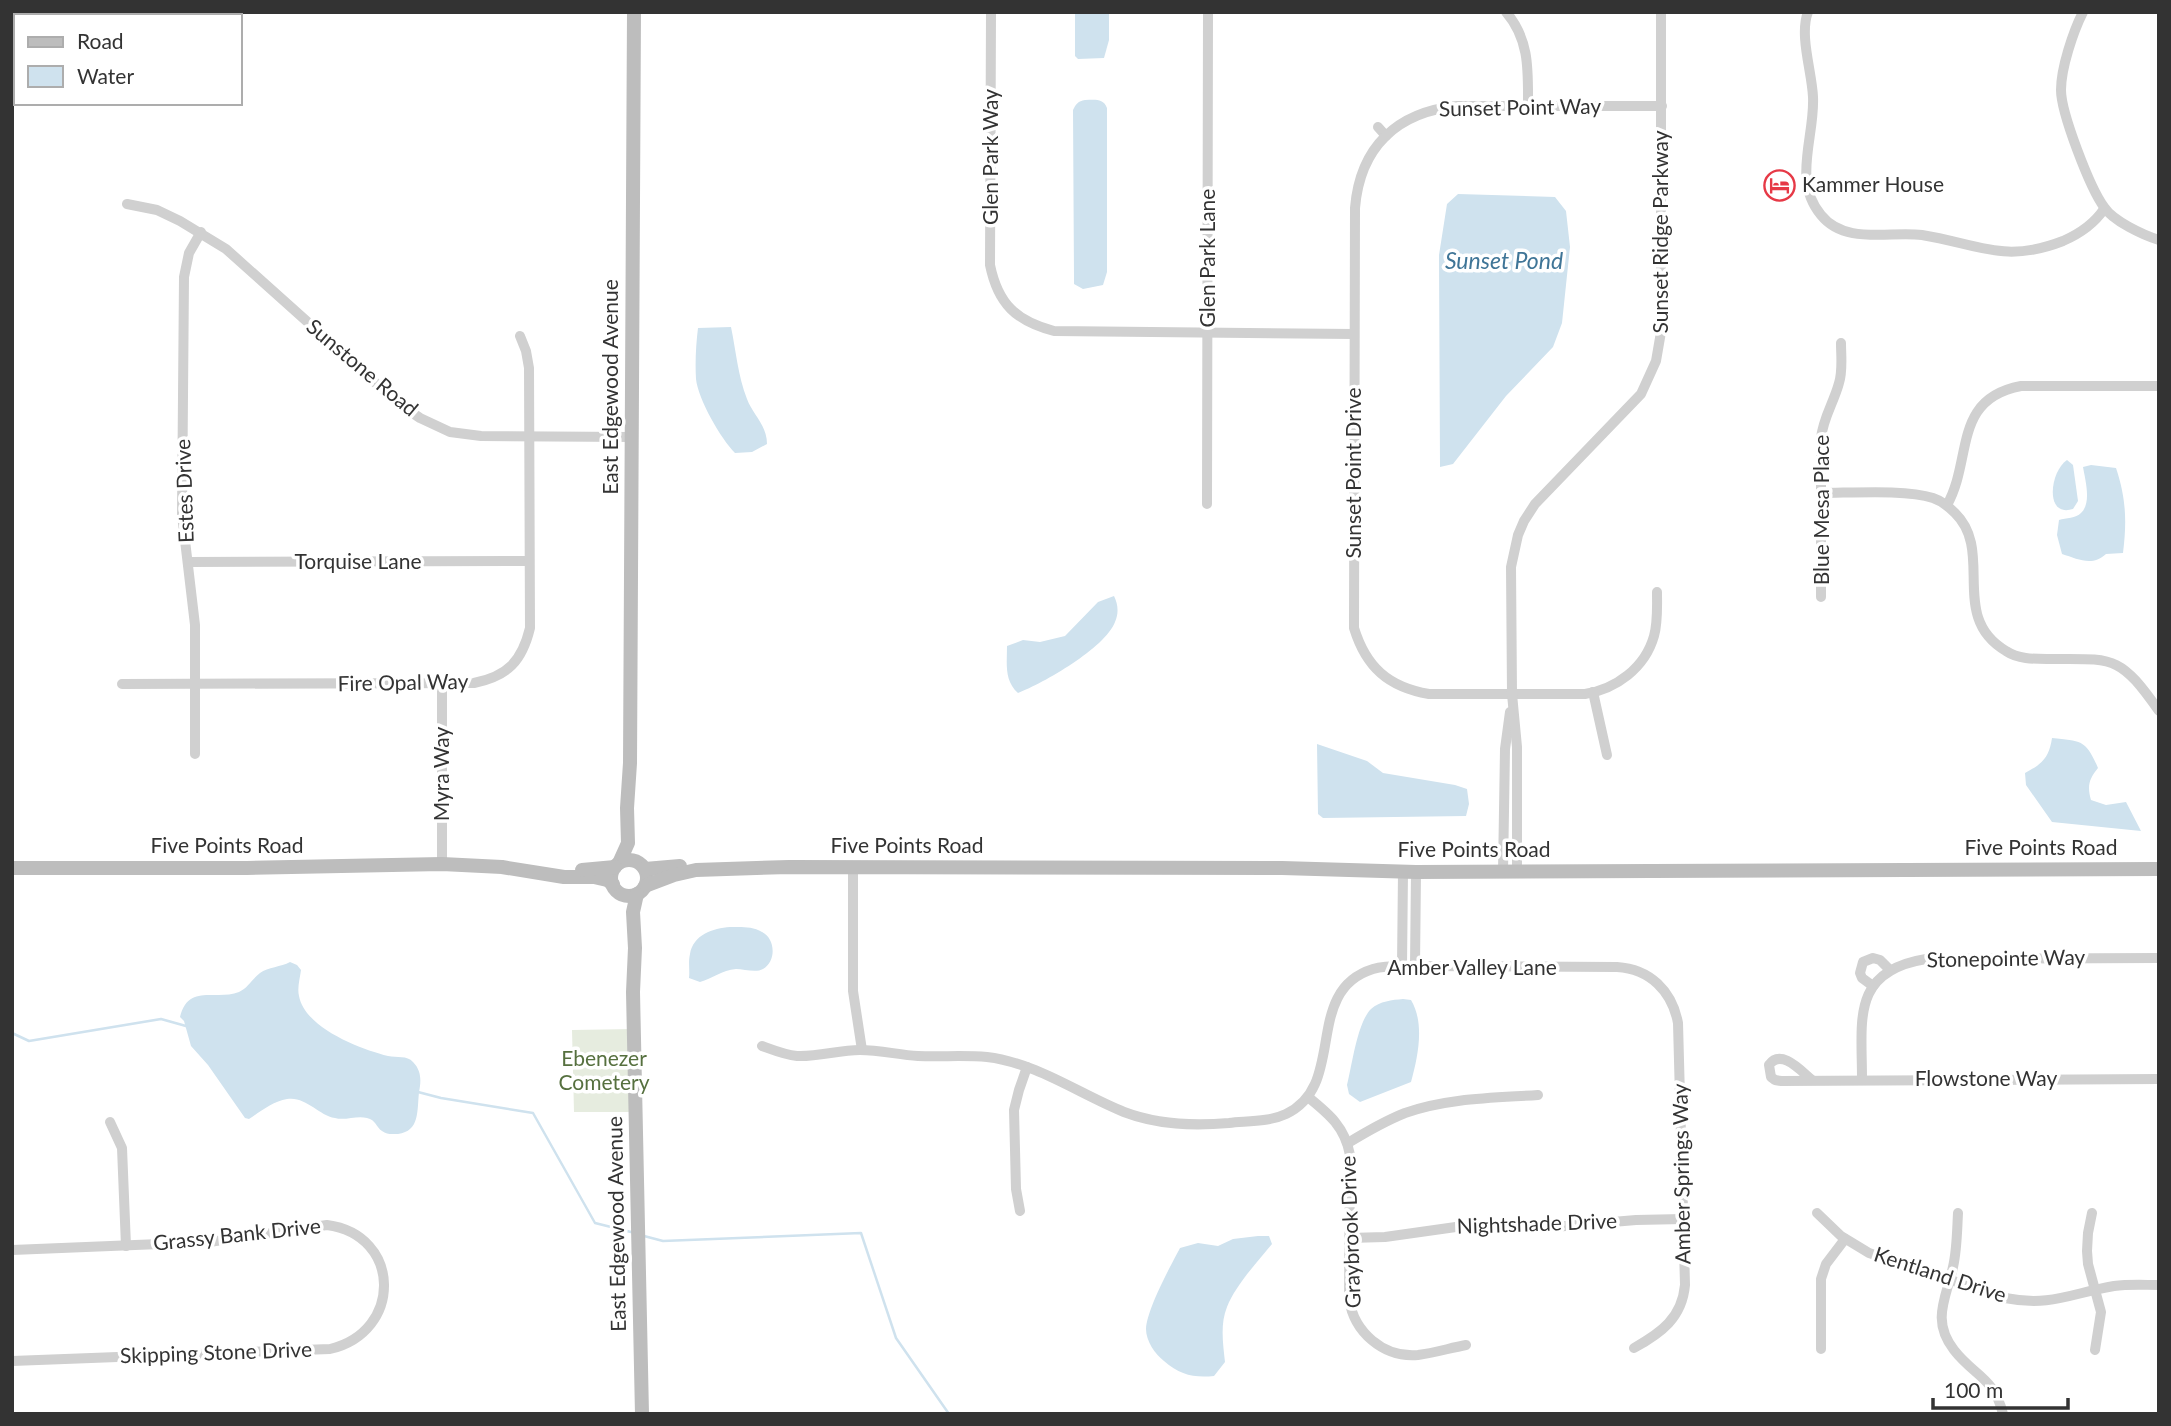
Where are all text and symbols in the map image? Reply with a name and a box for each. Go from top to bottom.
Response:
legend [14,14,242,105]
text: Road [77,28,124,53]
text: Water [77,63,134,88]
street label: Glen Park Way [977,89,1002,225]
street label: Sunset Point Way [1439,93,1602,120]
street label: Sunset Ridge Parkway [1647,130,1672,334]
hotel icon: Kammer House [1762,168,1796,202]
place label: Kammer House [1802,171,1944,196]
street label: Glen Park Lane [1194,189,1219,327]
water label: Sunset Pond [1445,246,1563,274]
street label: East Edgewood Avenue [597,279,622,495]
street label: Sunstone Road [302,313,424,421]
street label: Sunset Point Drive [1340,387,1365,559]
street label: Blue Mesa Place [1808,435,1833,585]
street label: Estes Drive [169,439,198,544]
street label: Torquise Lane [294,548,422,573]
street label: Fire Opal Way [337,668,469,695]
street label: Myra Way [428,727,453,821]
street label: Five Points Road [150,832,304,857]
street label: Five Points Road [830,832,984,857]
street label: Five Points Road [1964,834,2118,859]
street label: Five Points Road [1397,836,1551,861]
street label: Stonepointe Way [1926,944,2086,971]
street label: Amber Valley Lane [1387,954,1557,979]
park label: Ebenezer Cometery [558,1045,650,1094]
street label: Flowstone Way [1915,1065,2058,1090]
street label: Amber Springs Way [1666,1083,1695,1265]
street label: East Edgewood Avenue [601,1116,630,1332]
street label: Graybrook Drive [1334,1155,1365,1309]
street label: Nightshade Drive [1456,1207,1618,1238]
street label: Grassy Bank Drive [152,1212,322,1255]
street label: Kentland Drive [1871,1240,2010,1307]
street label: Skipping Stone Drive [120,1336,312,1367]
scale bar [1933,1366,2068,1410]
text: 100 m [1944,1377,2003,1402]

